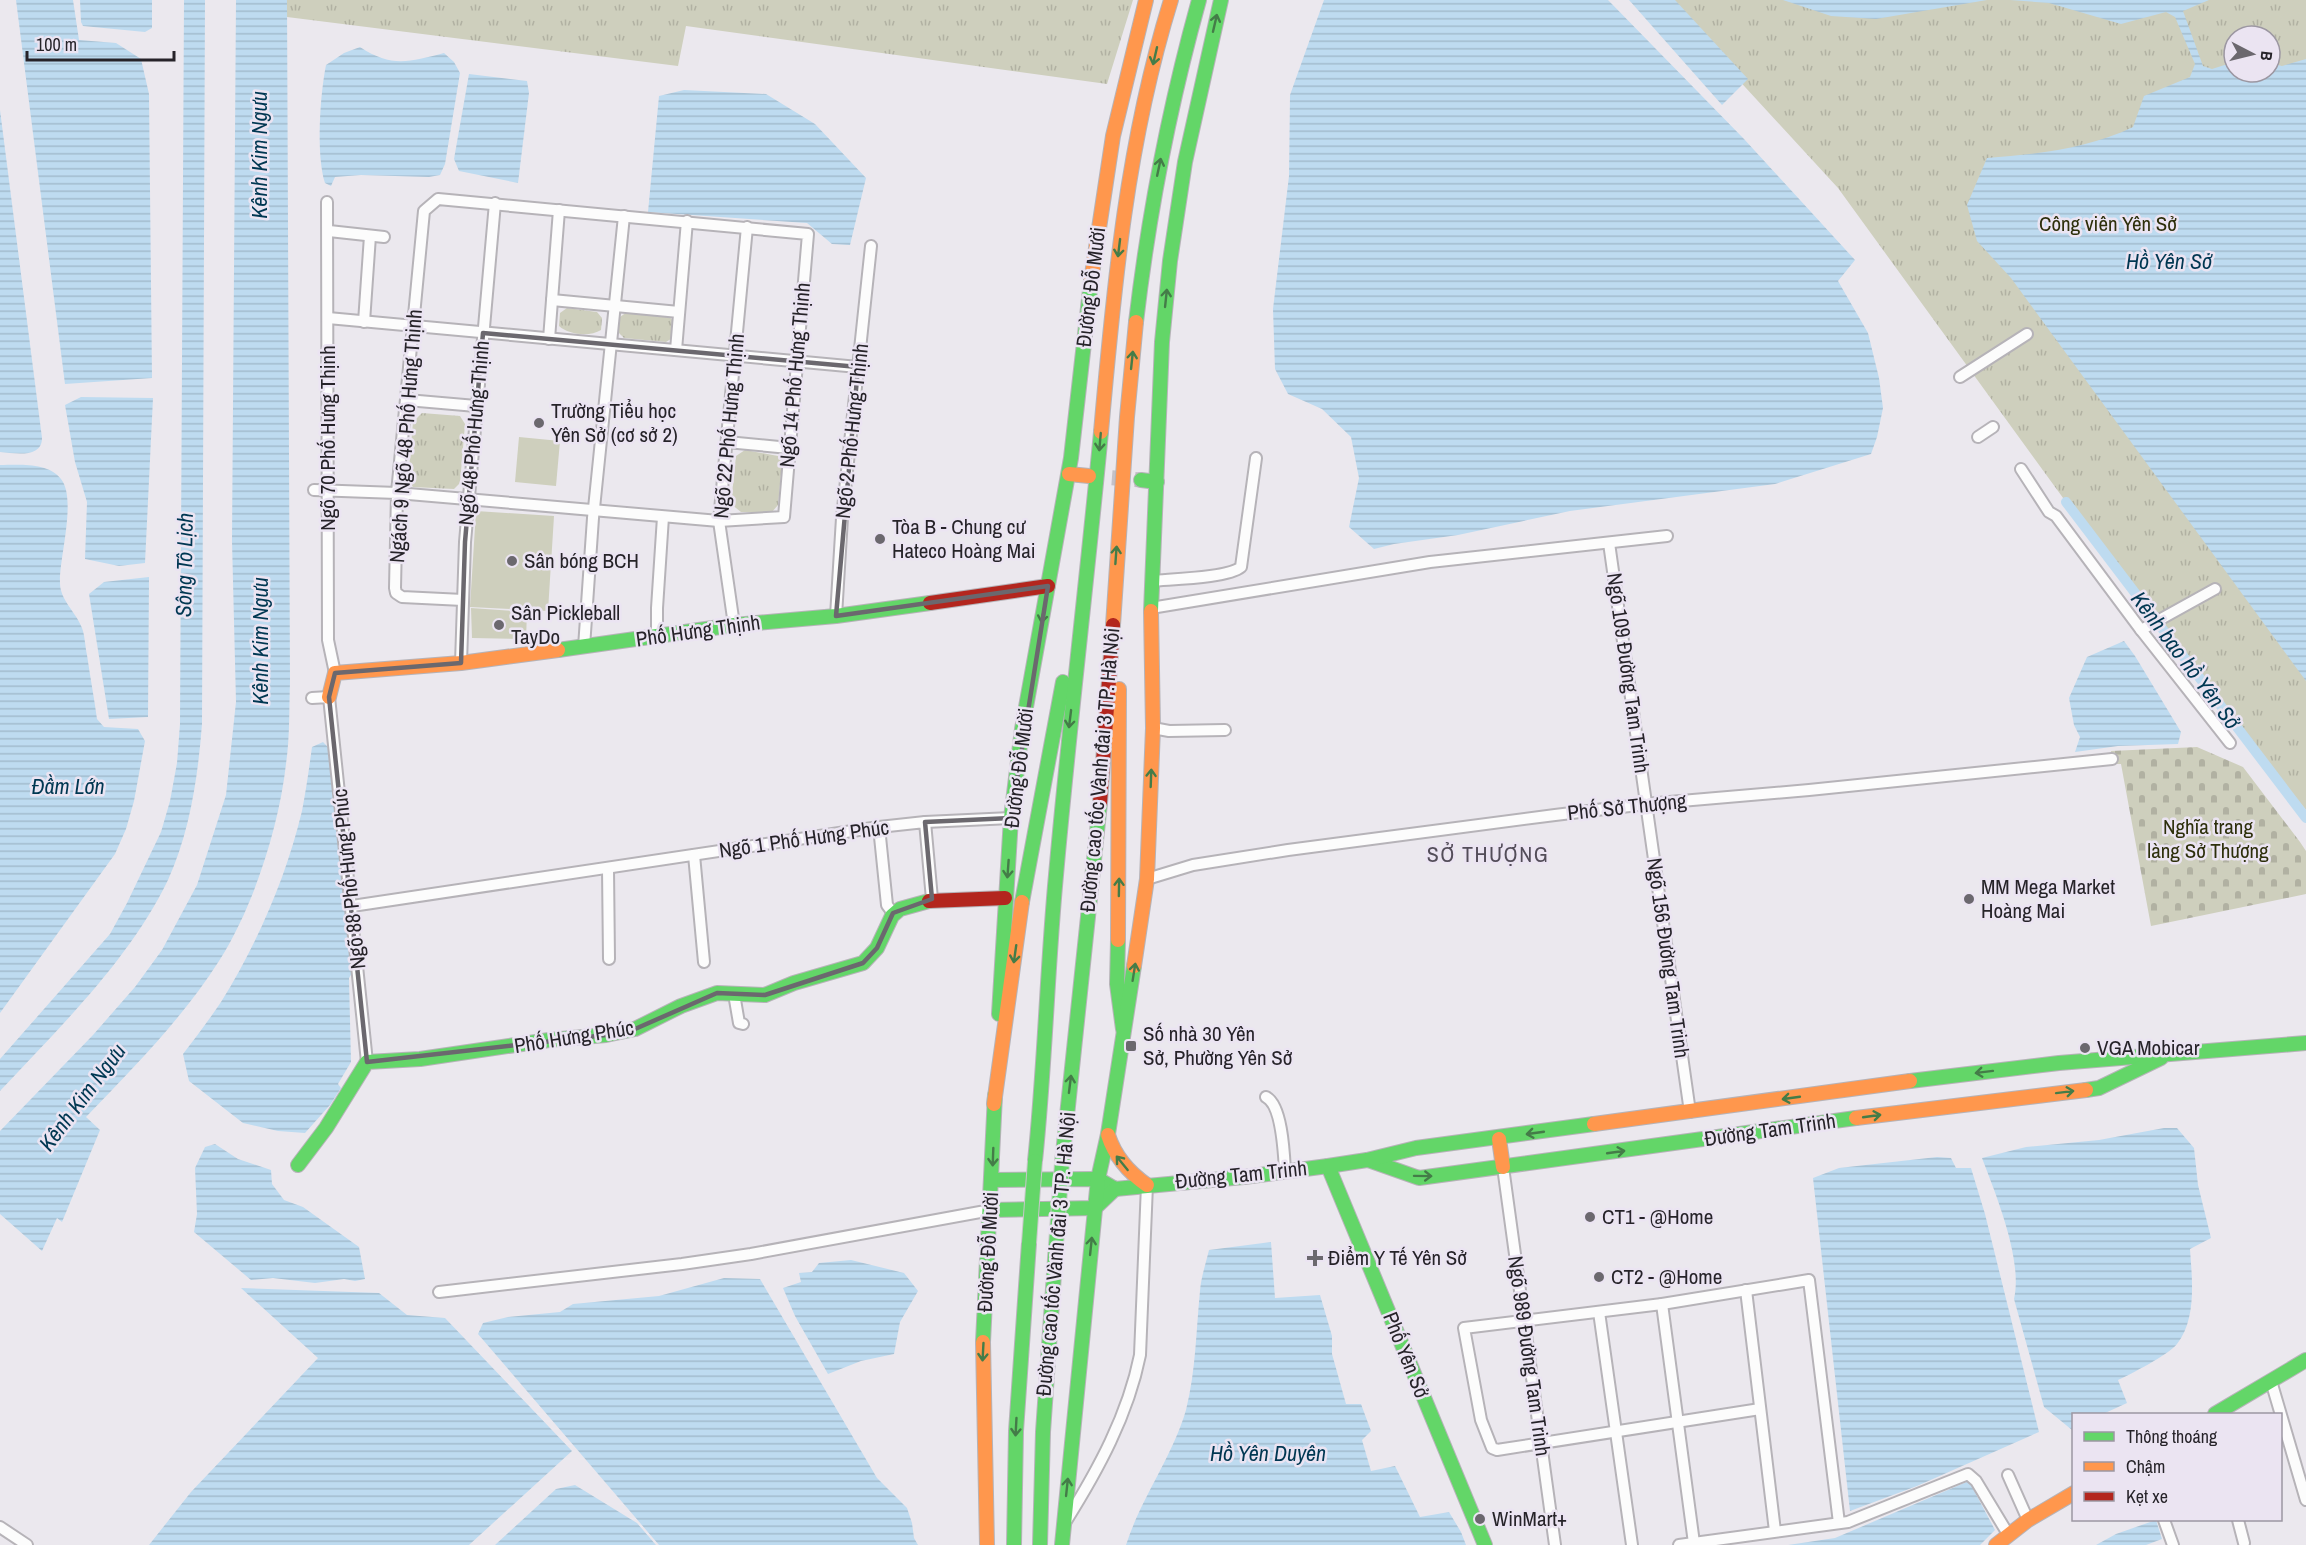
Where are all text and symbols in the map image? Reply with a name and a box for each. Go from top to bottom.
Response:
one-way arrow [1209,14,1221,33]
scale bar [27,24,174,62]
north arrow [2222,24,2282,84]
text: 100 m [36,32,77,57]
one-way arrow [1148,46,1160,65]
text: B [2255,50,2278,62]
water label: Kênh Kim Ngưu [244,91,274,219]
one-way arrow [1154,158,1165,178]
park label: Công viên Yên Sở [2039,209,2177,238]
street label: Đường Đỗ Mười [1069,225,1112,349]
one-way arrow [1114,237,1125,257]
water label: Hồ Yên Sở [2126,246,2213,276]
street label: Ngõ 14 Phố Hưng Thịnh [772,281,817,469]
one-way arrow [1161,289,1172,308]
street label: Ngách 9 Ngõ 48 Phố Hưng Thịnh [382,308,429,564]
street label: Ngõ 22 Phố Hưng Thịnh [706,332,751,520]
street label: Ngõ 48 Phố Hưng Thịnh [451,339,496,527]
street label: Ngõ 2 Phố Hưng Thịnh [828,342,875,520]
street label: Ngõ 70 Phố Hưng Thịnh [313,345,342,531]
one-way arrow [1127,351,1138,371]
place label: Trường Tiểu học Yên Sở (cơ sở 2) [551,396,678,449]
marker: Trường Tiểu học Yên Sở (cơ sở 2) [532,416,546,430]
one-way arrow [1094,431,1105,451]
place label: Tòa B - Chung cư Hateco Hoàng Mai [892,512,1036,565]
water label: Sông Tô Lịch [168,513,200,617]
marker: Tòa B - Chung cư Hateco Hoàng Mai [873,532,887,546]
one-way arrow [1111,545,1122,565]
place label: Sân bóng BCH [524,546,639,575]
marker: Sân bóng BCH [505,554,519,568]
street label: Ngõ 109 Đường Tam Trinh [1600,571,1657,775]
water label: Kênh Kim Ngưu [245,577,275,705]
water label: Kênh bao hồ Yên Sở [2124,585,2248,736]
place label: Sân Pickleball TayDo [511,598,620,651]
one-way arrow [1038,604,1049,623]
street label: Phố Hưng Thịnh [634,607,762,654]
marker: Sân Pickleball TayDo [492,618,506,632]
street label: Đường cao tốc Vành đai 3 TP. Hà Nội [1073,627,1126,913]
street label: Đường Đỗ Mười [997,706,1040,830]
one-way arrow [1064,709,1075,729]
one-way arrow [1145,768,1156,788]
water label: Đầm Lớn [31,771,105,801]
street label: Phố Sở Thượng [1566,786,1688,827]
street label: Ngõ 88 Phố Hưng Phúc [325,788,372,971]
street label: Ngõ 1 Phố Hưng Phúc [717,812,891,865]
park label: Nghĩa trang làng Sở Thượng [2147,812,2269,865]
district label: SỞ THƯỢNG [1427,839,1549,869]
street label: Ngõ 156 Đường Tam Trinh [1640,856,1697,1060]
one-way arrow [1002,859,1013,879]
place label: MM Mega Market Hoàng Mai [1981,872,2115,925]
one-way arrow [1113,877,1125,897]
marker: MM Mega Market Hoàng Mai [1962,892,1976,906]
one-way arrow [1010,943,1021,963]
one-way arrow [1128,962,1139,982]
street label: Phố Hưng Phúc [512,1013,636,1060]
place label: Số nhà 30 Yên Sở, Phường Yên Sở [1143,1019,1293,1072]
place label: VGA Mobicar [2097,1033,2200,1062]
water label: Kênh Kim Ngưu [32,1037,132,1157]
marker: Số nhà 30 Yên Sở, Phường Yên Sở [1124,1039,1138,1053]
marker: VGA Mobicar [2078,1041,2092,1055]
one-way arrow [1975,1067,1995,1078]
one-way arrow [1065,1074,1076,1094]
one-way arrow [2055,1087,2075,1098]
one-way arrow [1782,1092,1801,1103]
street label: Đường Tam Trinh [1702,1106,1837,1153]
street label: Đường cao tốc Vành đai 3 TP. Hà Nội [1029,1111,1082,1397]
one-way arrow [1861,1111,1881,1122]
one-way arrow [1526,1128,1546,1139]
one-way arrow [1606,1146,1625,1157]
one-way arrow [987,1147,998,1167]
street label: Đường Tam Trinh [1174,1153,1308,1196]
one-way arrow [1115,1156,1128,1172]
one-way arrow [1413,1170,1432,1181]
street label: Đường Đỗ Mười [970,1191,1005,1313]
place label: CT1 - @Home [1602,1202,1713,1231]
marker: CT1 - @Home [1583,1210,1597,1224]
one-way arrow [1086,1236,1097,1256]
place label: Điểm Y Tế Yên Sở [1328,1243,1467,1272]
marker: Điểm Y Tế Yên Sở [1306,1249,1324,1267]
street label: Ngõ 989 Đường Tam Trinh [1501,1254,1558,1458]
place label: CT2 - @Home [1611,1262,1722,1291]
marker: CT2 - @Home [1592,1270,1606,1284]
street label: Phố Yên Sở [1376,1308,1437,1402]
one-way arrow [977,1342,988,1362]
legend [2072,1413,2282,1521]
one-way arrow [1011,1417,1022,1437]
text: Thông thoáng [2126,1424,2218,1449]
water label: Hồ Yên Duyên [1210,1438,1326,1468]
text: Chậm [2126,1454,2165,1479]
one-way arrow [1062,1477,1073,1497]
text: Kẹt xe [2126,1484,2168,1509]
place label: WinMart+ [1492,1504,1567,1533]
marker: WinMart+ [1473,1512,1487,1526]

